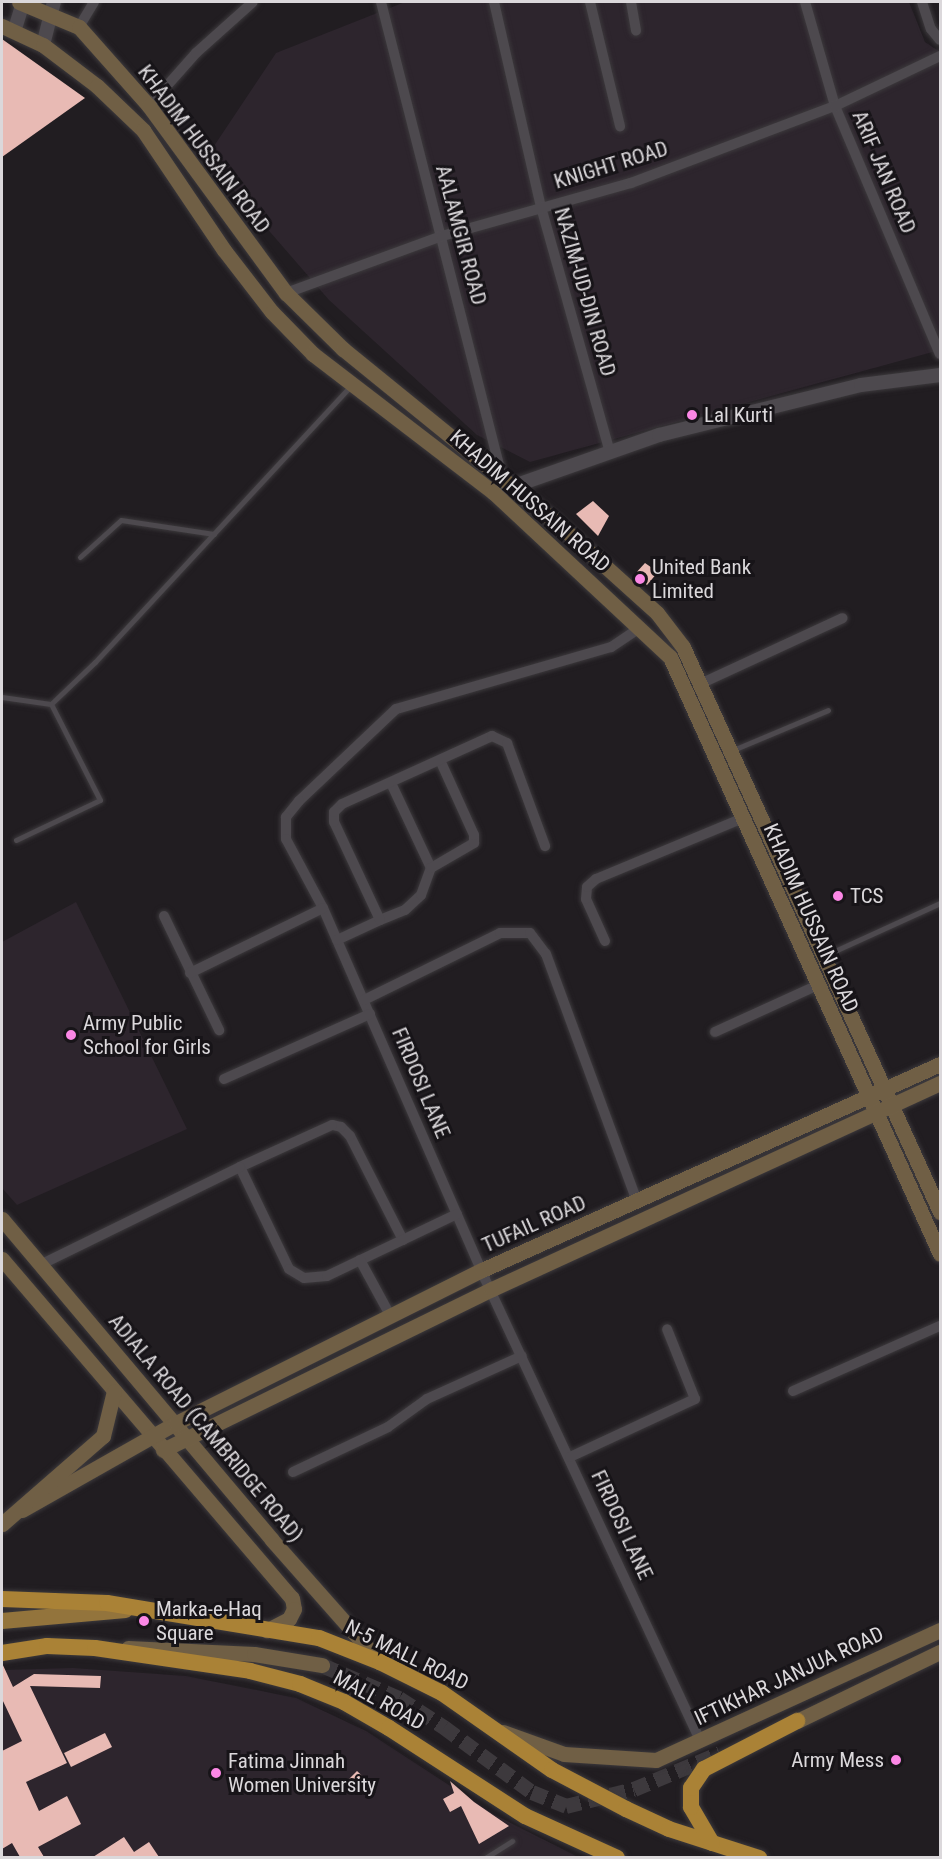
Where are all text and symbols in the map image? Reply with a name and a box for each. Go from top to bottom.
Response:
street label: KHADIM HUSSAIN ROAD [133,60,275,238]
street label: ARIF JAN ROAD [847,107,921,237]
street label: KNIGHT ROAD [551,136,671,194]
street label: AALAMGIR ROAD [430,162,492,308]
street label: NAZIM-UD-DIN ROAD [549,205,621,379]
place label: Lal Kurti [704,402,773,428]
marker: Lal Kurti [685,408,699,422]
street label: KHADIM HUSSAIN ROAD [445,425,615,577]
place label: United Bank Limited [652,554,751,604]
marker: United Bank Limited [633,572,647,586]
street label: KHADIM HUSSAIN ROAD [758,820,864,1016]
place label: TCS [850,883,883,909]
marker: TCS [831,889,845,903]
place label: Army Public School for Girls [83,1010,211,1060]
street label: FIRDOSI LANE [386,1024,456,1142]
marker: Army Public School for Girls [64,1028,78,1042]
street label: TUFAIL ROAD [478,1190,590,1258]
street label: ADIALA ROAD (CAMBRIDGE ROAD) [103,1309,309,1547]
street label: FIRDOSI LANE [586,1466,658,1584]
place label: Marka-e-Haq Square [156,1596,262,1646]
marker: Marka-e-Haq Square [137,1614,151,1628]
street label: N-5 MALL ROAD [341,1614,473,1696]
street label: IFTIKHAR JANJUA ROAD [690,1621,888,1731]
street label: MALL ROAD [329,1665,429,1735]
place label: Army Mess [791,1747,884,1773]
place label: Fatima Jinnah Women University [228,1748,376,1798]
marker: Army Mess [889,1753,903,1767]
marker: Fatima Jinnah Women University [209,1766,223,1780]

